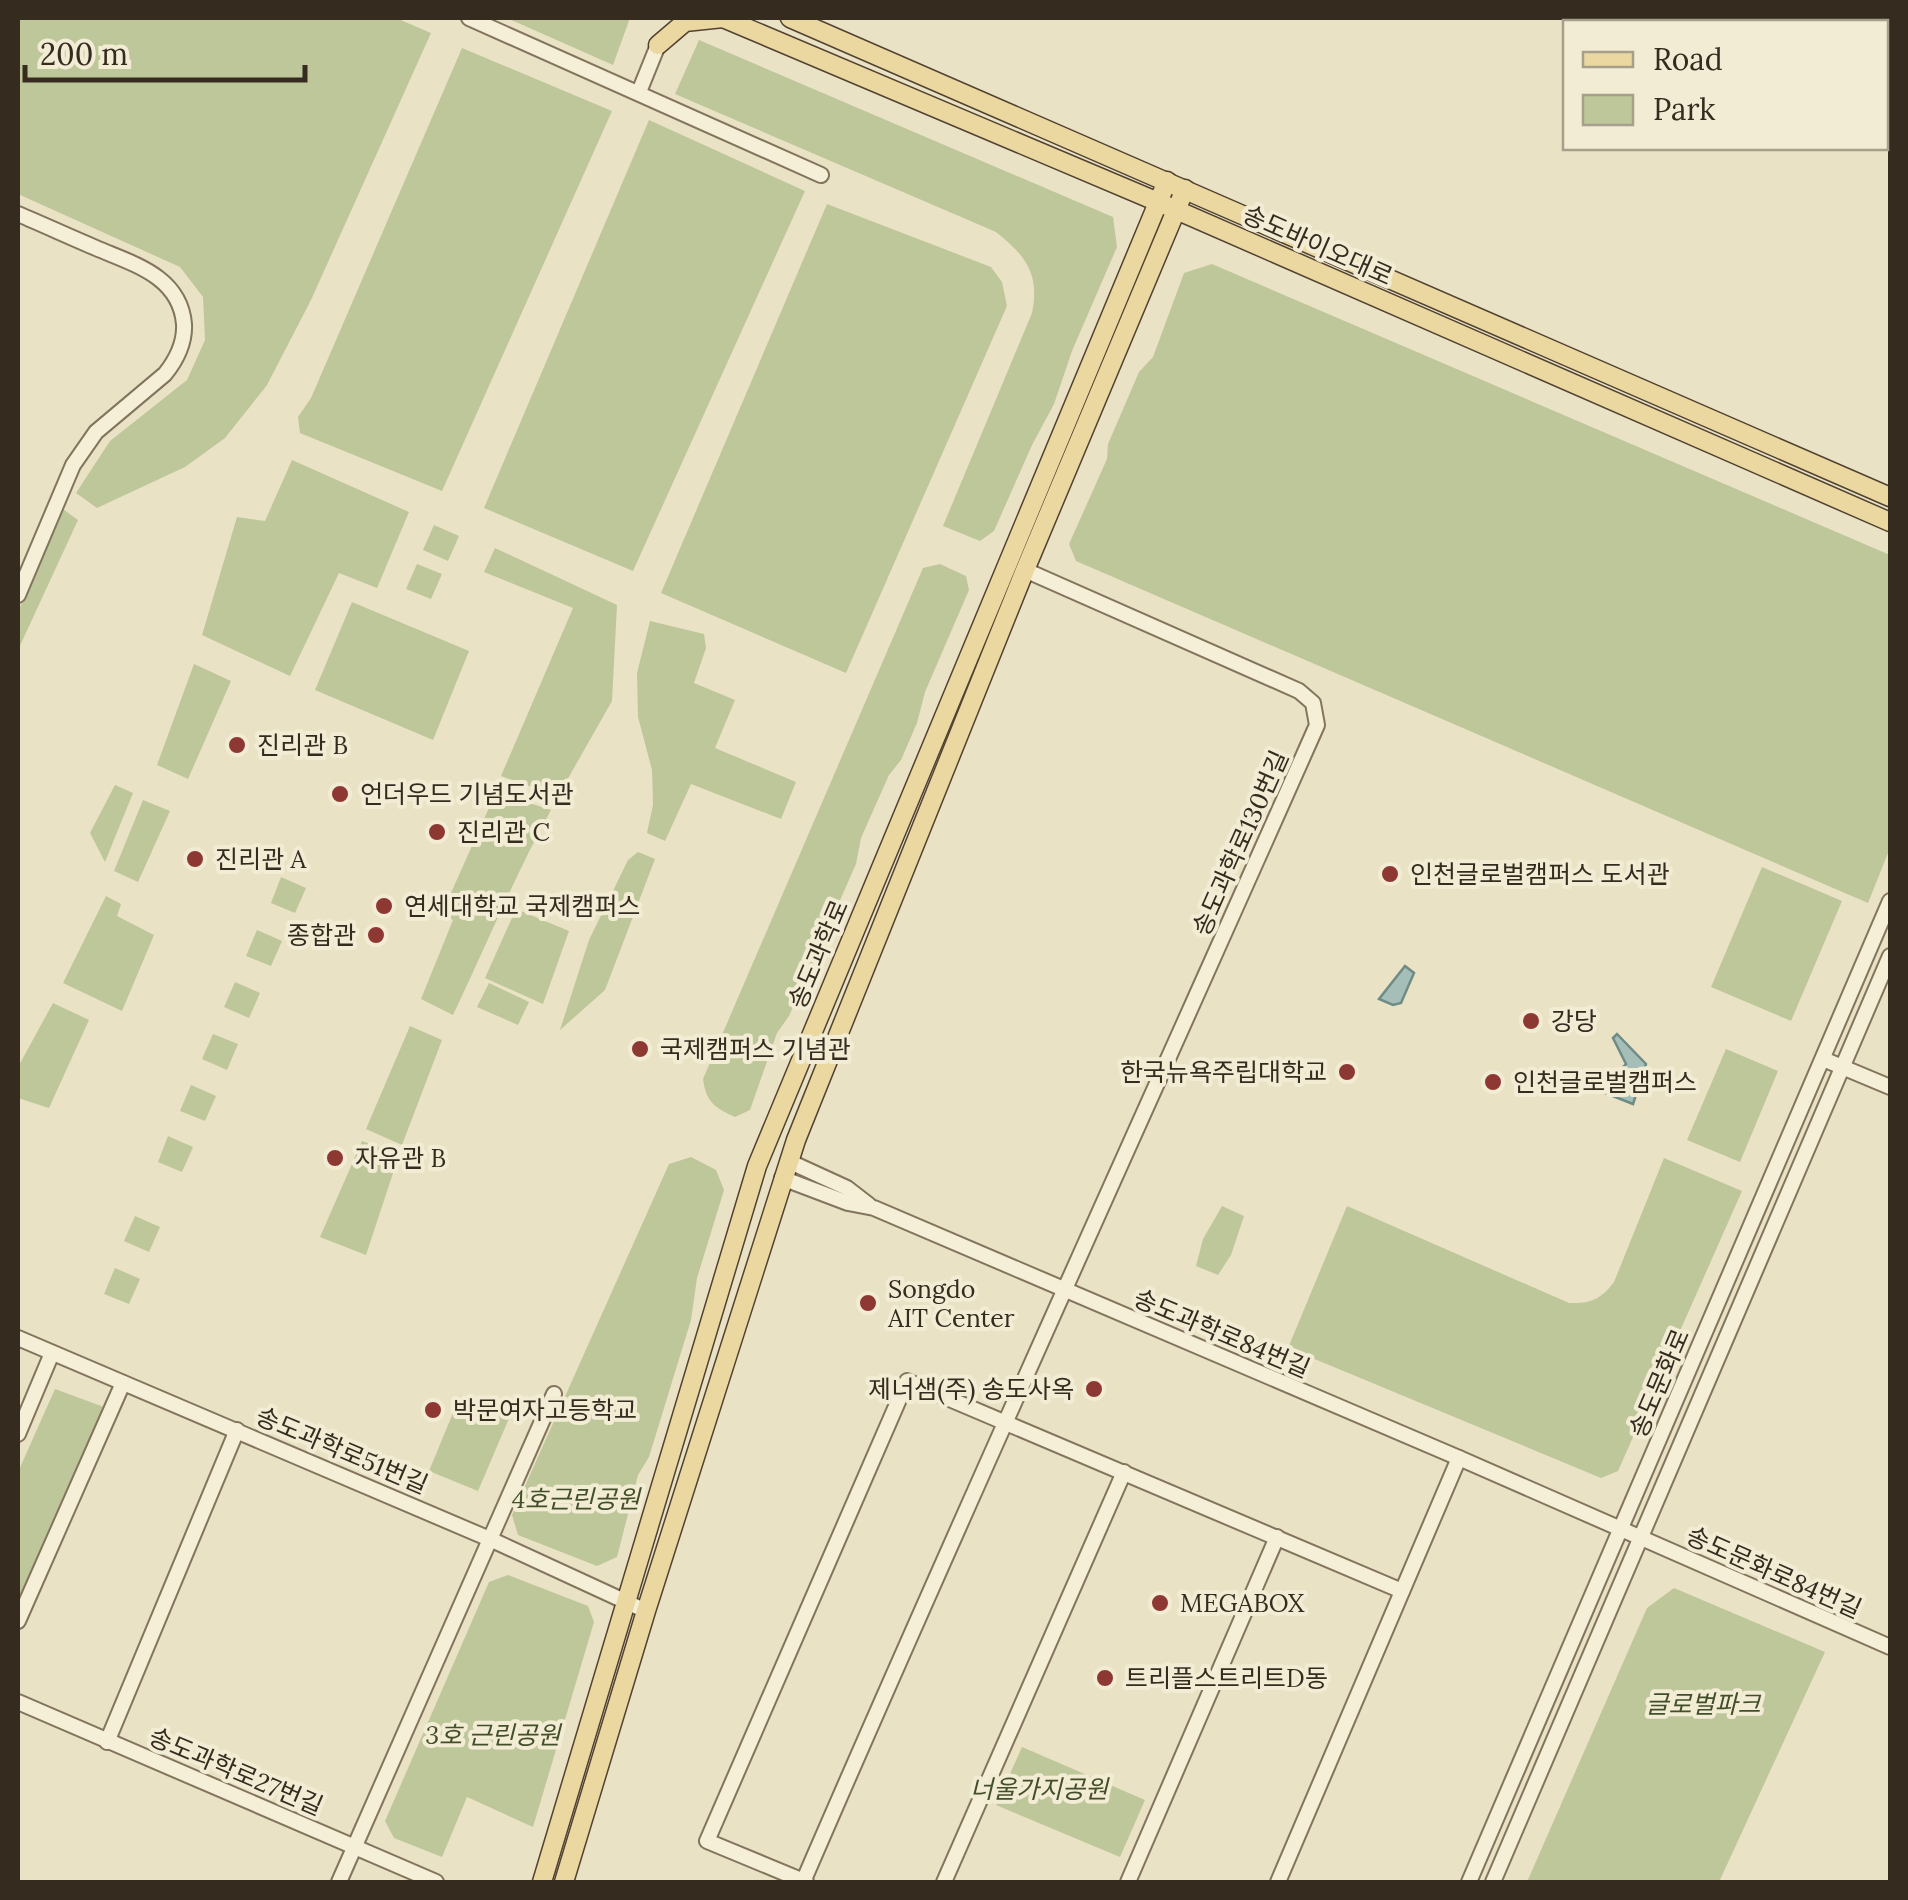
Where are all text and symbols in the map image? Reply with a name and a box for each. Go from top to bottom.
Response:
scale bar [25,20,305,82]
legend [1563,20,1888,150]
text: 200 m [40,35,128,73]
text: Road [1653,40,1723,78]
text: Park [1653,90,1715,128]
street label: 송도바이오대로 [1238,198,1398,292]
place label: 진리관 B [257,729,348,761]
marker: 진리관 B [226,734,248,756]
street label: 송도과학로130번길 [1185,745,1295,941]
place label: 언더우드 기념도서관 [360,778,574,810]
marker: 언더우드 기념도서관 [329,783,351,805]
place label: 진리관 C [457,816,550,848]
marker: 진리관 C [426,821,448,843]
place label: 진리관 A [215,843,307,875]
marker: 진리관 A [184,848,206,870]
place label: 인천글로벌캠퍼스 도서관 [1410,858,1670,890]
marker: 인천글로벌캠퍼스 도서관 [1379,863,1401,885]
place label: 연세대학교 국제캠퍼스 [404,890,641,922]
marker: 연세대학교 국제캠퍼스 [373,895,395,917]
street label: 송도과학로 [781,895,855,1013]
place label: 종합관 [287,919,356,951]
marker: 종합관 [365,924,387,946]
place label: 강당 [1551,1005,1597,1037]
marker: 강당 [1520,1010,1542,1032]
place label: 국제캠퍼스 기념관 [660,1033,851,1065]
marker: 국제캠퍼스 기념관 [629,1038,651,1060]
place label: 한국뉴욕주립대학교 [1120,1056,1327,1088]
marker: 한국뉴욕주립대학교 [1336,1061,1358,1083]
place label: 인천글로벌캠퍼스 [1513,1066,1697,1098]
marker: 인천글로벌캠퍼스 [1482,1071,1504,1093]
place label: 자유관 B [355,1142,446,1174]
marker: 자유관 B [324,1147,346,1169]
place label: Songdo AIT Center [887,1273,1015,1334]
street label: 송도과학로84번길 [1129,1281,1315,1385]
marker: Songdo AIT Center [857,1292,879,1314]
street label: 송도문화로 [1622,1324,1696,1442]
place label: 제너샘(주) 송도사옥 [868,1373,1074,1405]
marker: 제너샘(주) 송도사옥 [1083,1378,1105,1400]
place label: 박문여자고등학교 [453,1394,637,1426]
street label: 송도과학로51번길 [251,1399,433,1501]
marker: 박문여자고등학교 [422,1399,444,1421]
park label: 4호근린공원 [512,1483,642,1515]
street label: 송도문화로84번길 [1681,1519,1867,1625]
place label: MEGABOX [1180,1587,1305,1619]
marker: MEGABOX [1149,1592,1171,1614]
place label: 트리플스트리트D동 [1125,1662,1328,1694]
marker: 트리플스트리트D동 [1094,1667,1116,1689]
park label: 글로벌파크 [1645,1688,1761,1720]
park label: 3호 근린공원 [425,1719,563,1751]
street label: 송도과학로27번길 [144,1720,328,1822]
park label: 너울가지공원 [970,1773,1110,1805]

